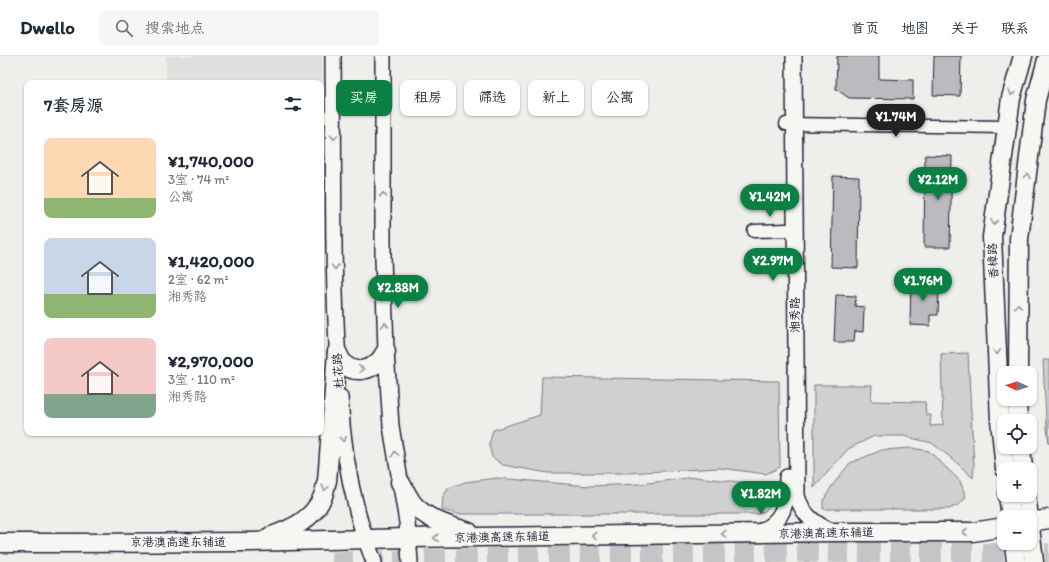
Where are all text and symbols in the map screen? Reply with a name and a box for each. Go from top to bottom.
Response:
search box [99,10,379,46]
text: Dwello [20,16,75,39]
icon: search [113,17,135,39]
text: 搜索地点 [145,19,205,37]
text: 首页 [851,20,879,37]
text: 地图 [901,20,929,37]
text: 关于 [951,20,979,37]
text: 联系 [1001,20,1029,37]
chip: 买房 [336,80,392,116]
chip: 租房 [400,80,456,116]
chip: 筛选 [464,80,520,116]
chip: 新上 [528,80,584,116]
chip: 公寓 [592,80,648,116]
one-way arrow [1009,90,1017,97]
icon: filters [282,93,304,115]
text: 7套房源 [44,95,103,115]
pin: ¥1.74M [863,104,929,138]
text: ¥1.74M [876,109,917,124]
one-way arrow [330,134,338,140]
text: ¥1,740,000 [168,151,254,171]
icon: home [76,154,124,202]
pin: ¥2.12M [905,167,971,201]
text: 3室 · 74 m² [168,172,229,187]
text: ¥2.12M [918,172,958,187]
one-way arrow [1022,173,1031,180]
pin: ¥1.42M [737,184,803,218]
text: 公寓 [168,189,194,204]
text: ¥1.42M [749,189,791,204]
one-way arrow [379,192,387,198]
one-way arrow [990,219,999,225]
street label: 香樟路 [985,243,1001,279]
pin: ¥2.97M [740,248,806,282]
text: ¥1,420,000 [168,251,255,271]
text: ¥2.97M [753,253,793,268]
icon: home [76,254,124,302]
one-way arrow [330,264,339,270]
pin: ¥1.76M [890,268,956,302]
text: 2室 · 62 m² [168,272,228,287]
text: ¥1.76M [903,273,943,288]
pin: ¥2.88M [365,275,431,309]
text: ¥2.88M [377,280,419,295]
text: 湘秀路 [168,289,207,304]
street label: 湘秀路 [788,297,802,333]
one-way arrow [1014,303,1022,309]
one-way arrow [381,322,389,328]
one-way arrow [992,349,1001,355]
text: ¥2,970,000 [168,351,254,371]
street label: 杜花路 [330,353,346,389]
icon: home [76,354,124,402]
one-way arrow [358,365,364,374]
north arrow [997,366,1037,406]
map controls [997,366,1037,550]
text: 3室 · 110 m² [168,372,235,387]
text: 湘秀路 [168,389,207,404]
button: locate [997,414,1037,454]
one-way arrow [338,436,347,442]
one-way arrow [391,451,400,457]
button: + [997,462,1037,502]
pin: ¥1.82M [728,481,794,515]
one-way arrow [321,484,330,491]
text: ¥1.82M [741,486,781,501]
button: − [997,510,1037,550]
street label: 京港澳高速东辅道 [778,525,874,541]
one-way arrow [962,528,968,536]
street label: 京港澳高速东辅道 [454,529,550,545]
one-way arrow [721,530,727,538]
one-way arrow [591,532,597,540]
one-way arrow [433,534,439,542]
street label: 京港澳高速东辅道 [130,535,226,549]

